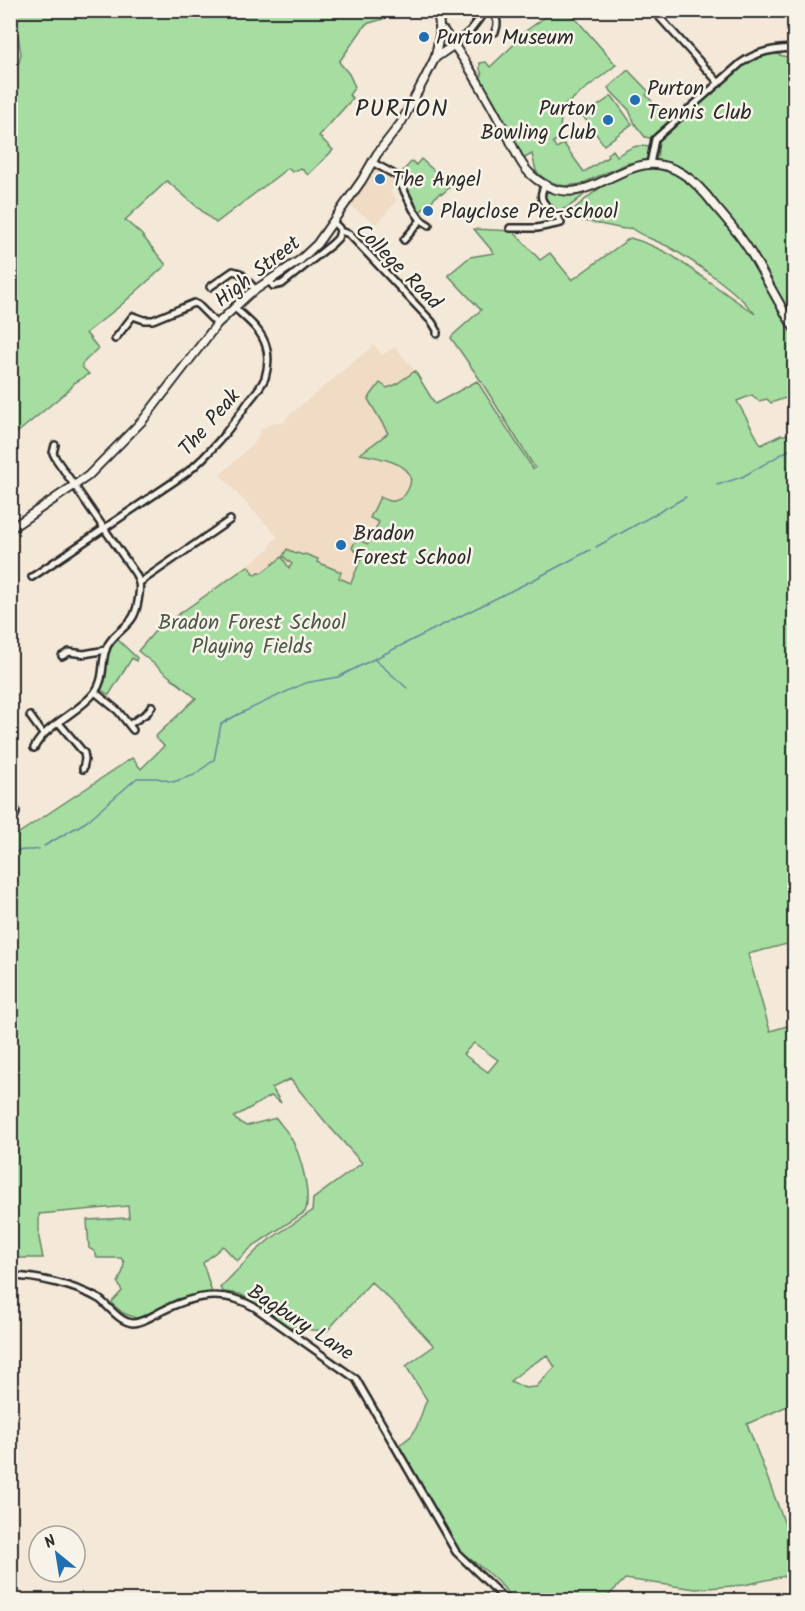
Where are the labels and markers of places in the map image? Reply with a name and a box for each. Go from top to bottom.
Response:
place label: Purton Museum [436,22,574,55]
marker: Purton Museum [417,30,431,44]
place label: Purton Tennis Club [647,73,751,130]
place label: Purton Bowling Club [480,93,596,150]
marker: Purton Tennis Club [628,93,642,107]
marker: Purton Bowling Club [601,113,615,127]
place label: The Angel [392,164,481,197]
marker: The Angel [373,172,387,186]
place label: Playclose Pre-school [440,196,618,229]
marker: Playclose Pre-school [421,204,435,218]
place label: Bradon Forest School [353,518,471,575]
marker: Bradon Forest School [334,538,348,552]

